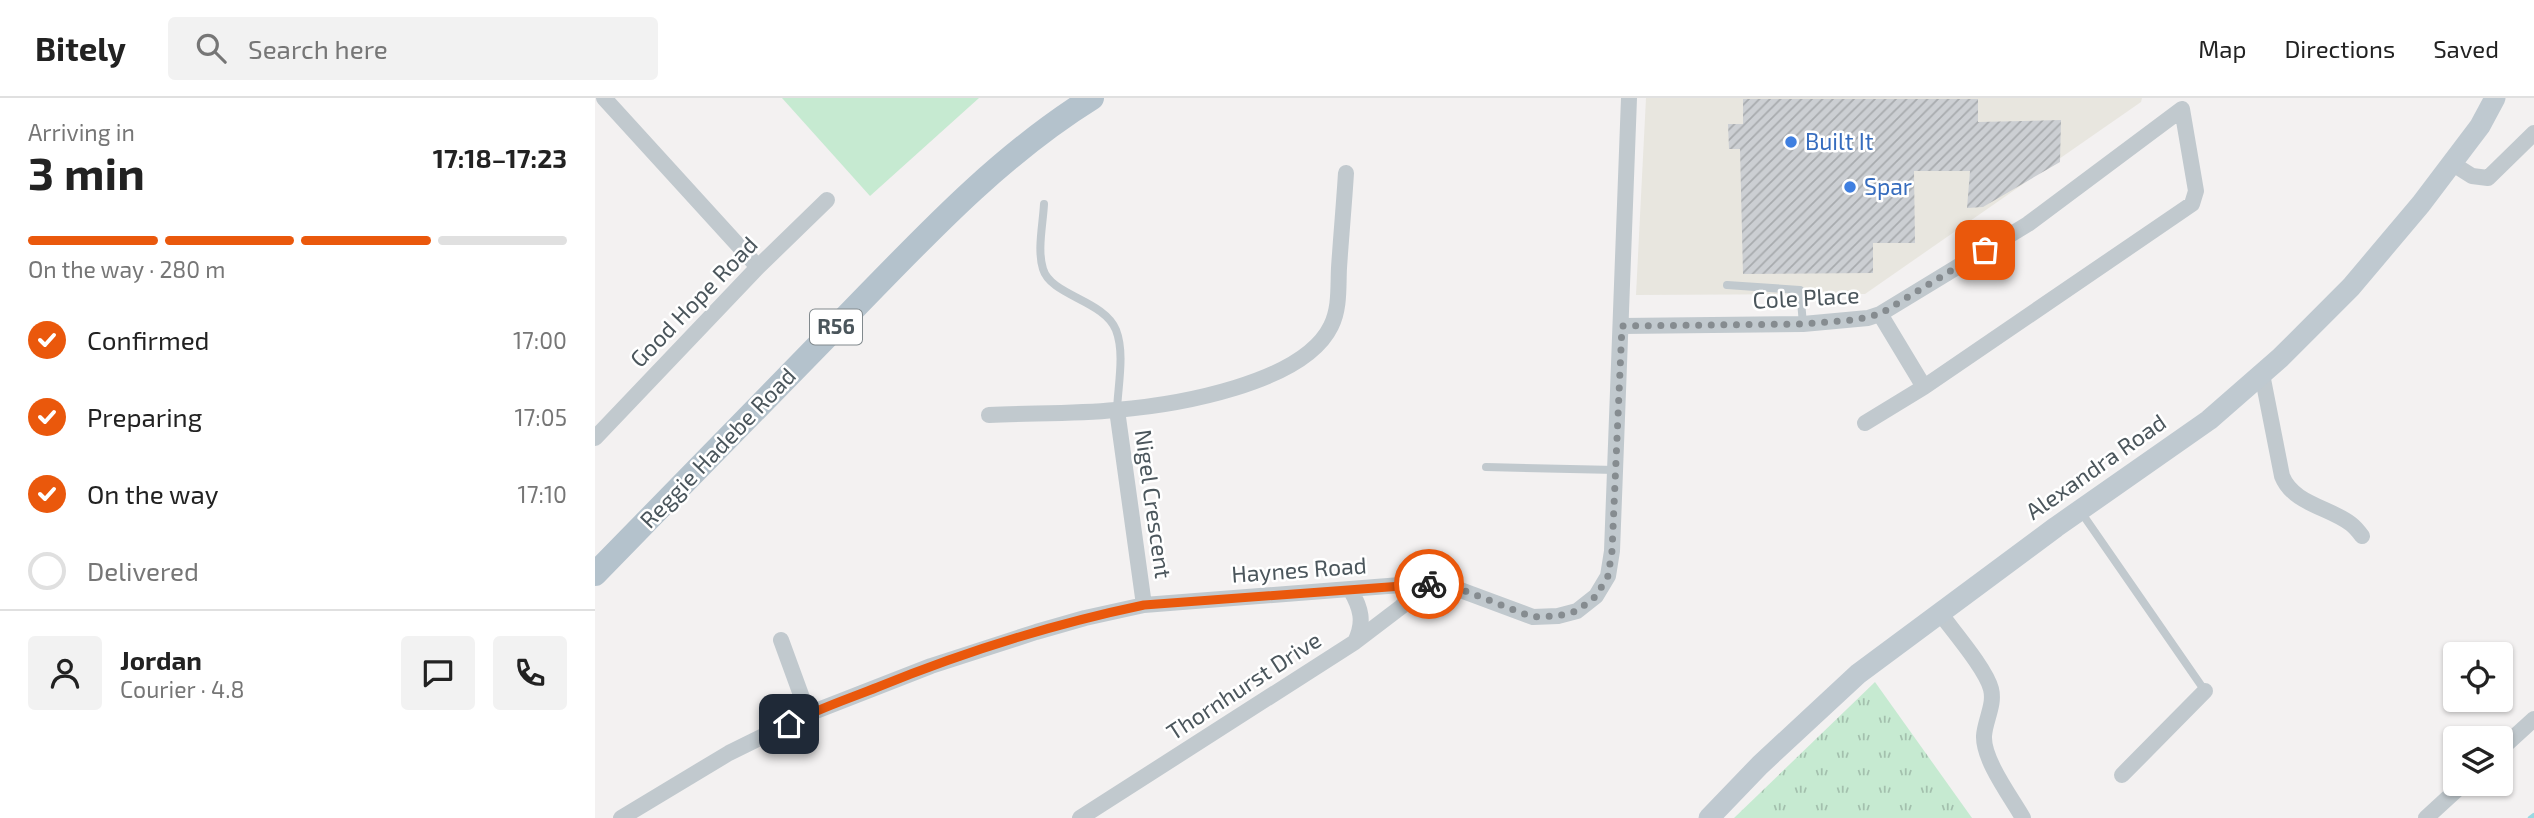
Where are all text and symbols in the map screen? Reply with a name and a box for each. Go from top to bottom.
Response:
search box [168,17,658,80]
text: Bitely [35,28,126,68]
icon: search [192,29,230,67]
text: Search here [248,33,388,64]
text: Map [2198,34,2246,63]
text: Directions [2284,34,2395,63]
text: Saved [2433,34,2499,63]
text: Arriving in [28,118,135,146]
place label: Built It [1805,127,1874,155]
marker: Built It [1783,134,1799,150]
text: 17:18–17:23 [433,142,567,173]
text: 3 min [28,144,145,199]
place label: Spar [1864,172,1912,200]
marker: Spar [1842,179,1858,195]
pin [1955,220,2015,280]
street label: Good Hope Road [624,230,763,373]
icon: bag [1966,231,2004,269]
text: On the way · 280 m [28,255,225,283]
street label: Cole Place [1752,280,1860,314]
road number: R56 [810,310,862,344]
icon: check [28,321,66,359]
text: Confirmed [87,324,210,355]
text: 17:00 [513,326,567,354]
street label: Reggie Hadebe Road [633,361,801,533]
icon: check [28,398,66,436]
text: Preparing [87,401,202,432]
text: 17:05 [514,403,567,431]
street label: Alexandra Road [2020,407,2171,525]
street label: Nigel Crescent [1130,428,1178,580]
icon: check [28,475,66,513]
text: On the way [87,478,218,509]
text: 17:10 [518,480,567,508]
courier [1394,549,1464,619]
street label: Haynes Road [1230,550,1368,588]
text: Delivered [87,555,199,586]
icon: bike [1410,565,1448,603]
street label: Thornhurst Drive [1161,625,1326,745]
button: person [28,636,102,710]
button: chat [401,636,475,710]
button: phone [493,636,567,710]
map controls [2443,642,2513,796]
button: locate [2443,642,2513,712]
text: Jordan [120,644,202,675]
text: Courier · 4.8 [120,675,244,703]
pin [759,694,819,754]
icon: home [770,705,808,743]
button: layers [2443,726,2513,796]

